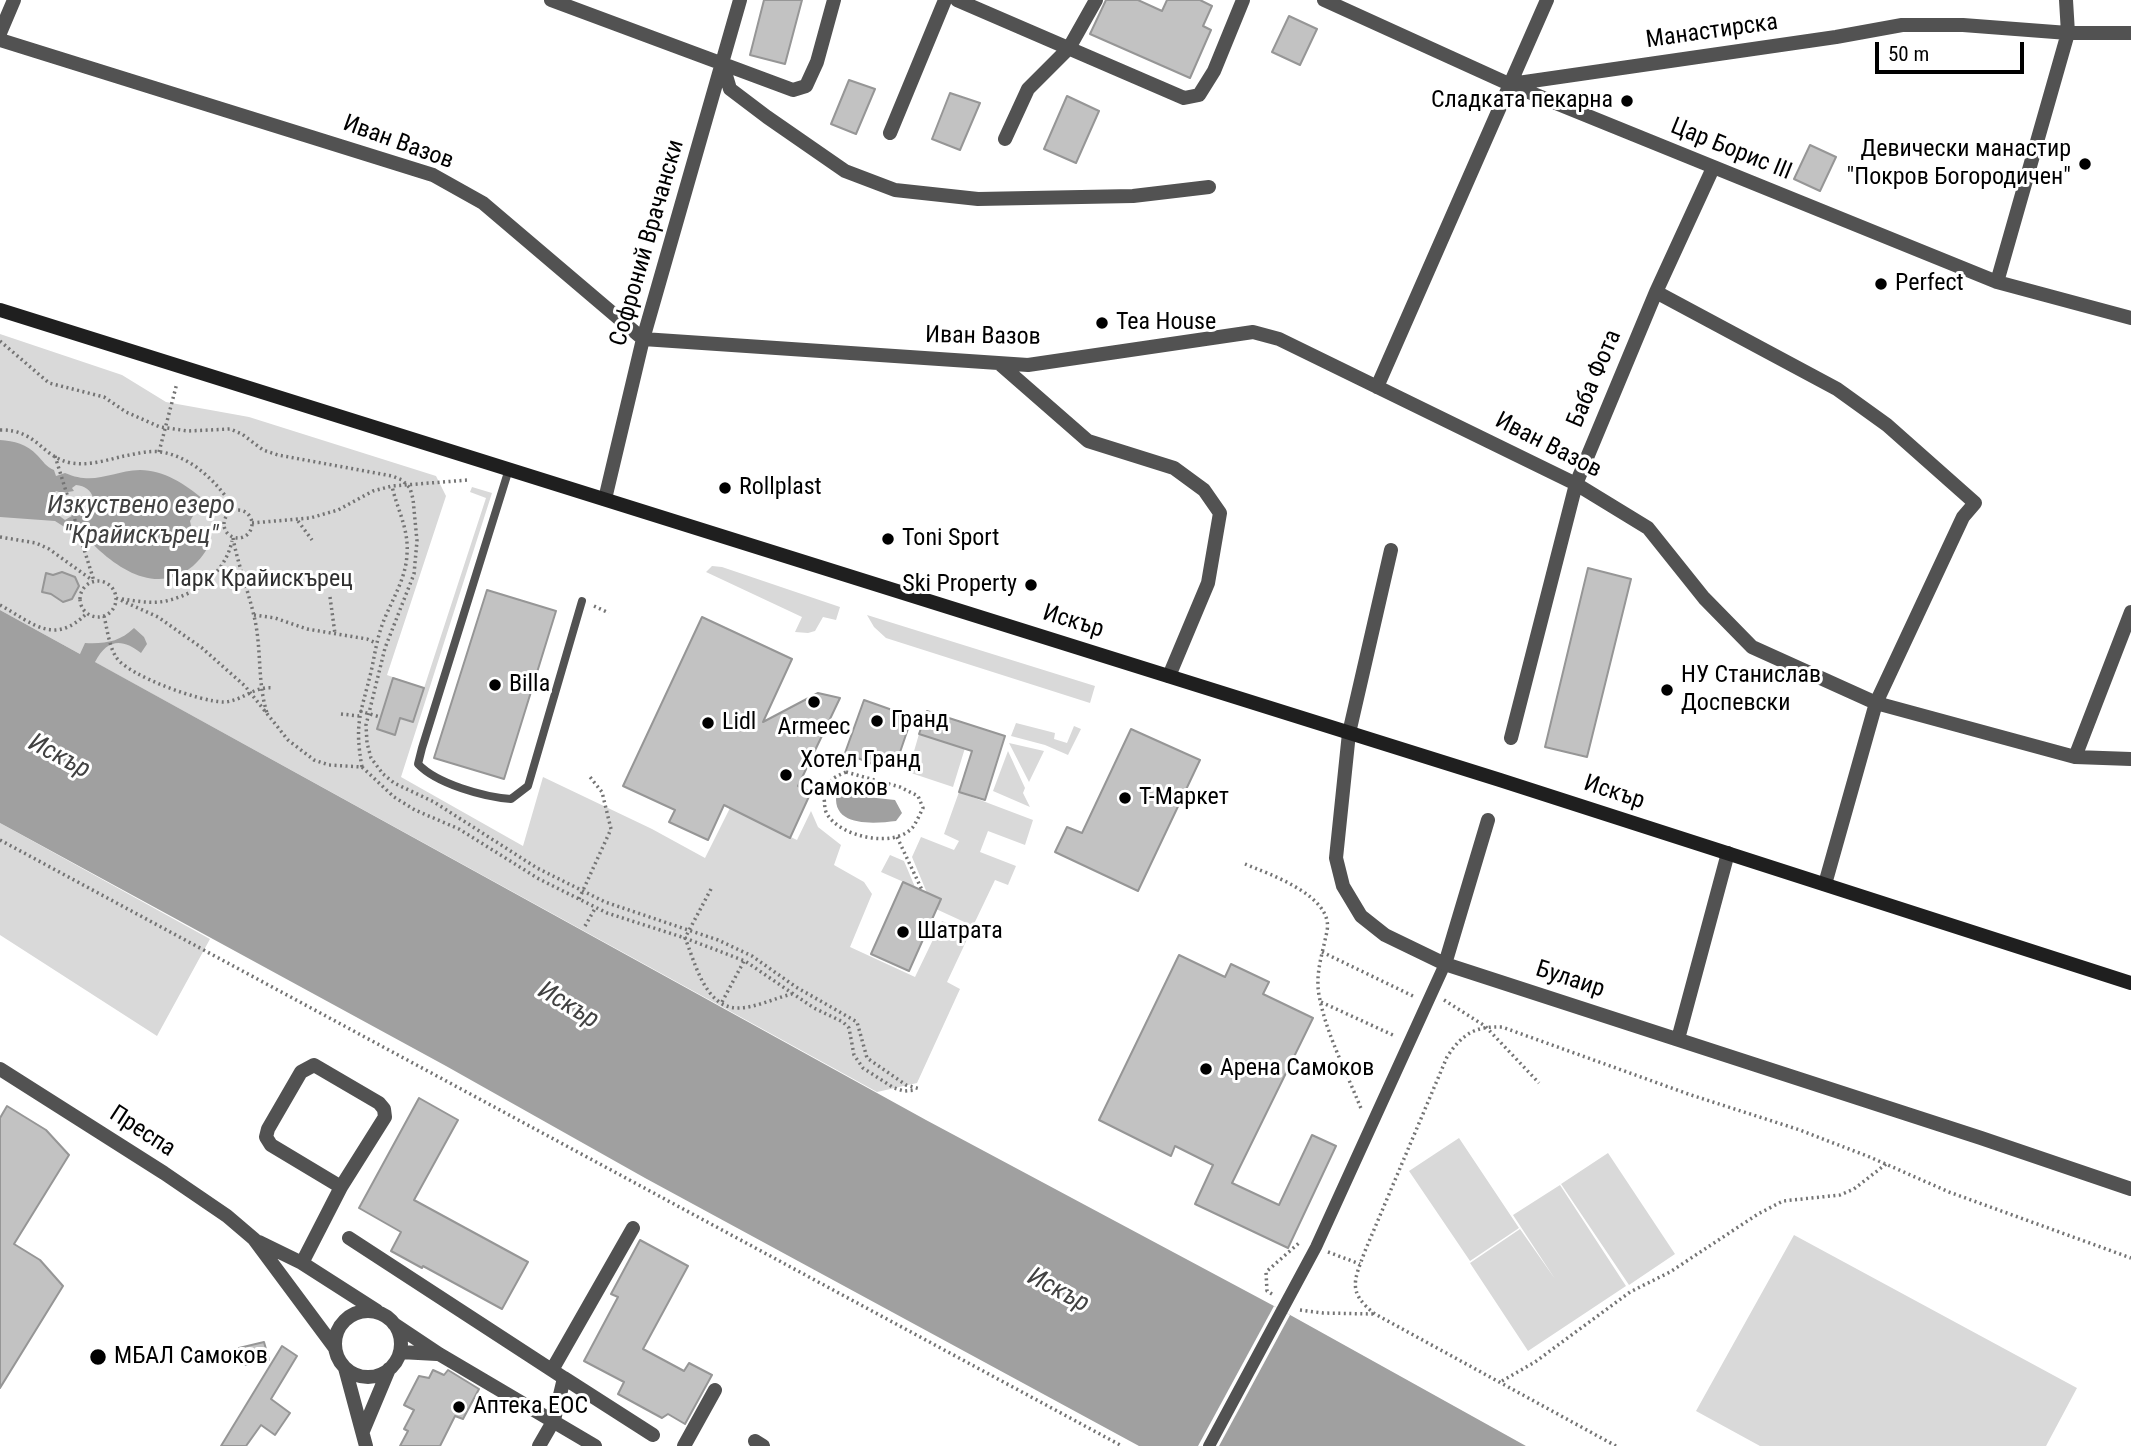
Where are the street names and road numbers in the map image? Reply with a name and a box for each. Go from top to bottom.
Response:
street label: Манастирска [1644,8,1780,56]
street label: Иван Вазов [339,110,457,176]
street label: Цар Борис III [1666,113,1796,187]
street label: Софроний Врачански [605,137,691,349]
street label: Иван Вазов [925,322,1041,352]
street label: Баба Фота [1562,326,1628,432]
street label: Иван Вазов [1490,407,1606,485]
street label: Искър [1039,599,1107,645]
street label: Искър [1580,770,1648,816]
street label: Булаир [1532,955,1608,1005]
street label: Преспа [104,1100,180,1164]

